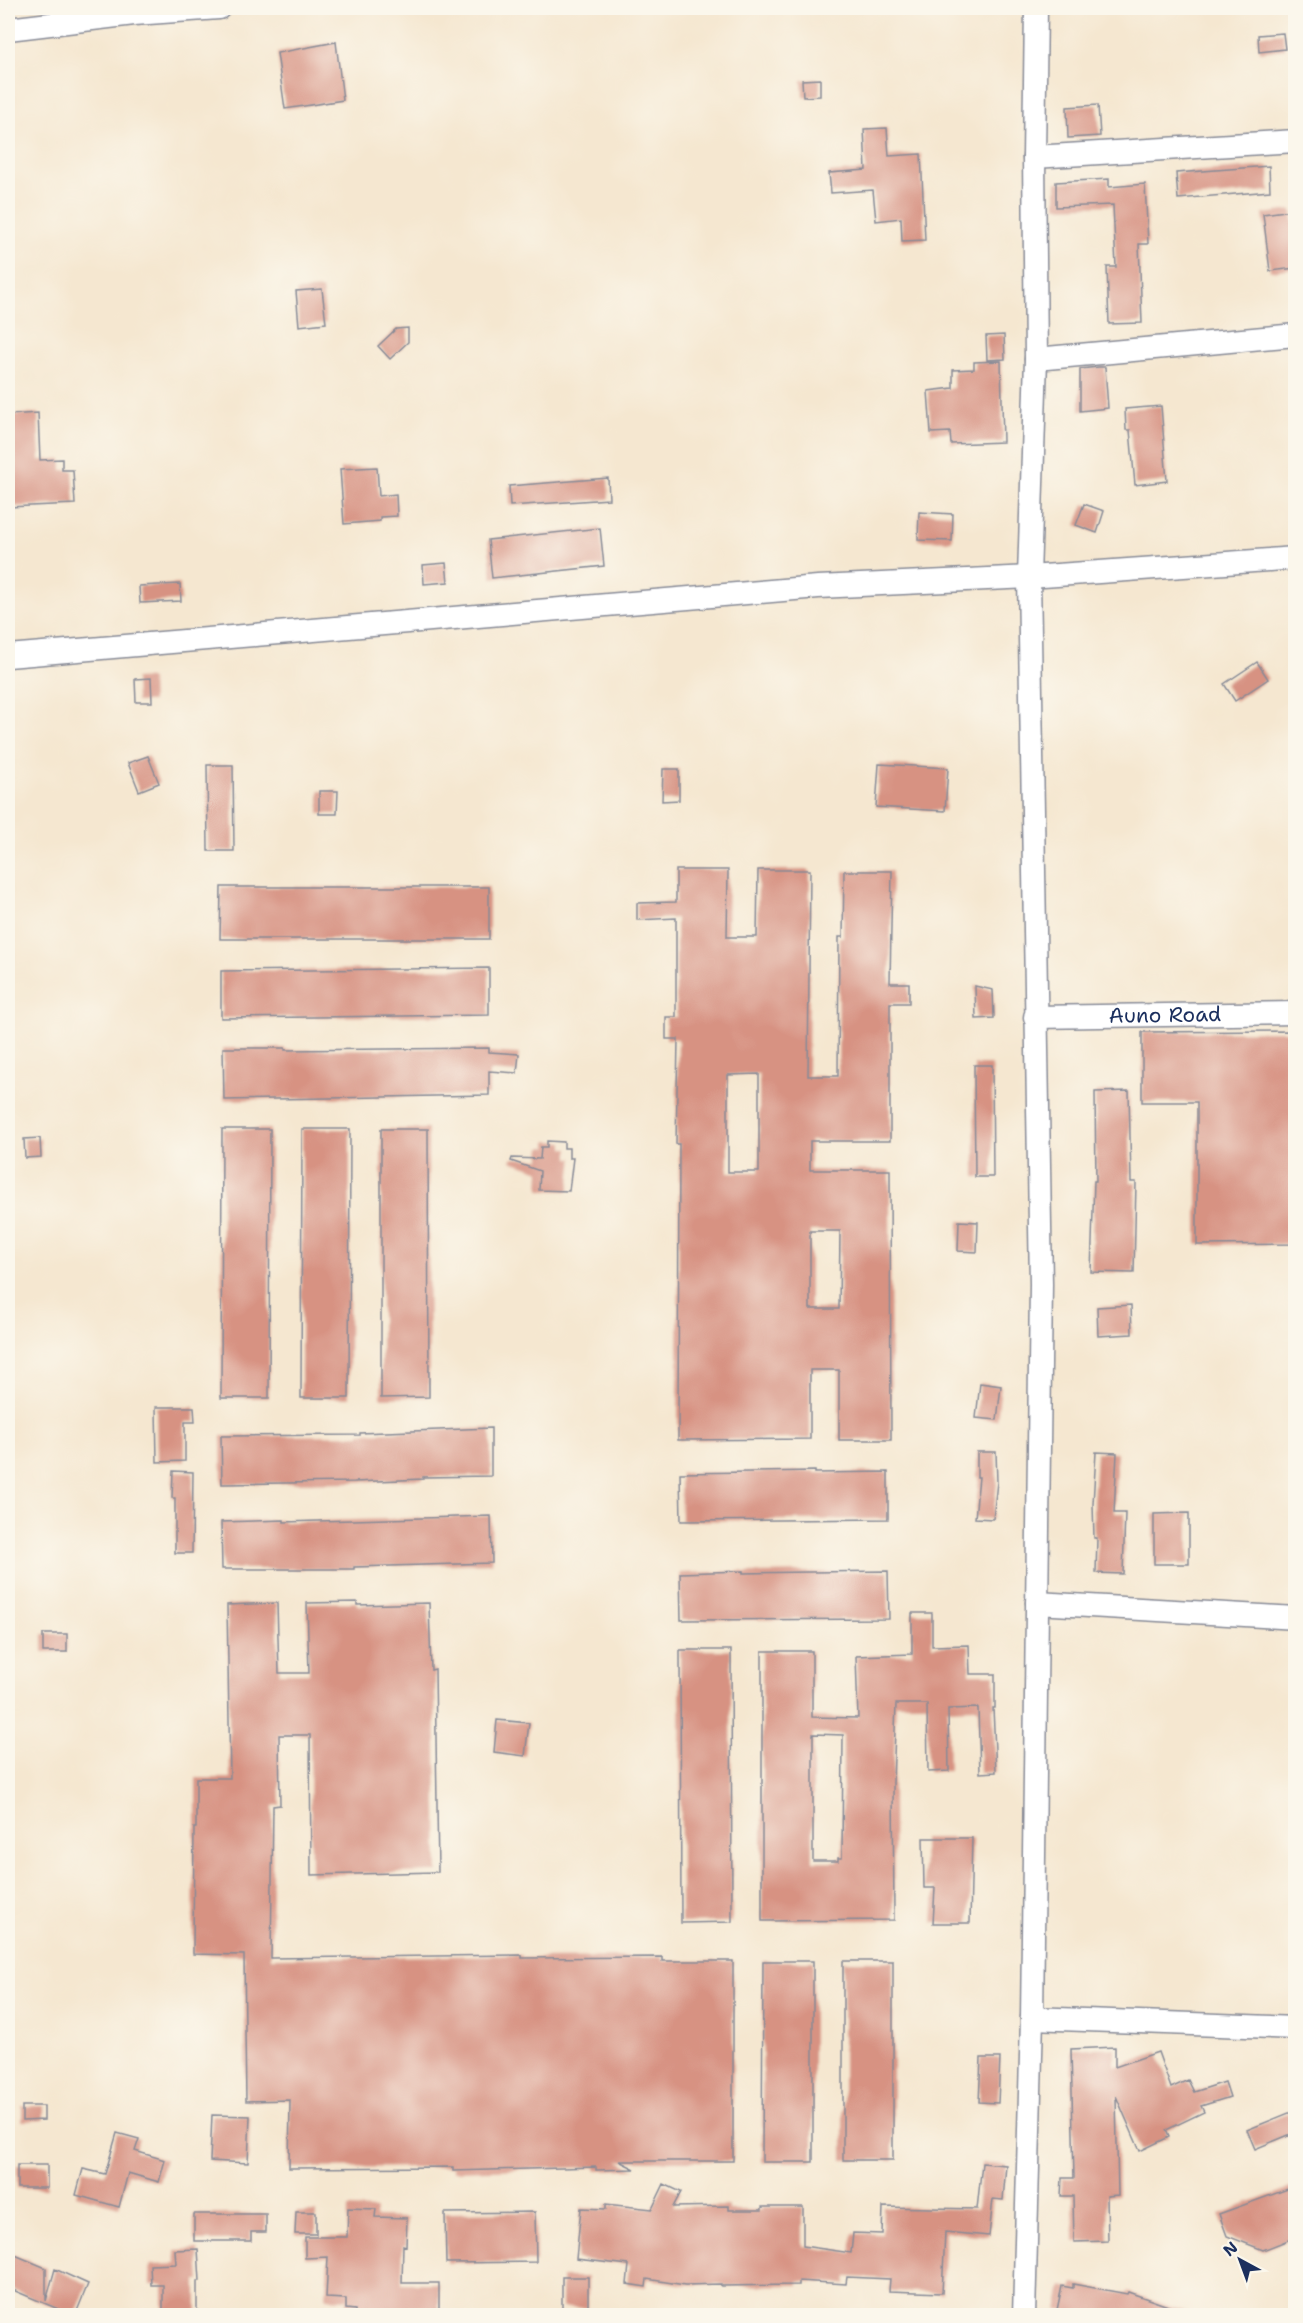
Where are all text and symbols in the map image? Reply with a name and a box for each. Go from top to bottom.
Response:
street label: Auno Road [1108,1000,1222,1030]
north arrow [1210,2230,1270,2290]
text: N [1219,2237,1242,2261]

